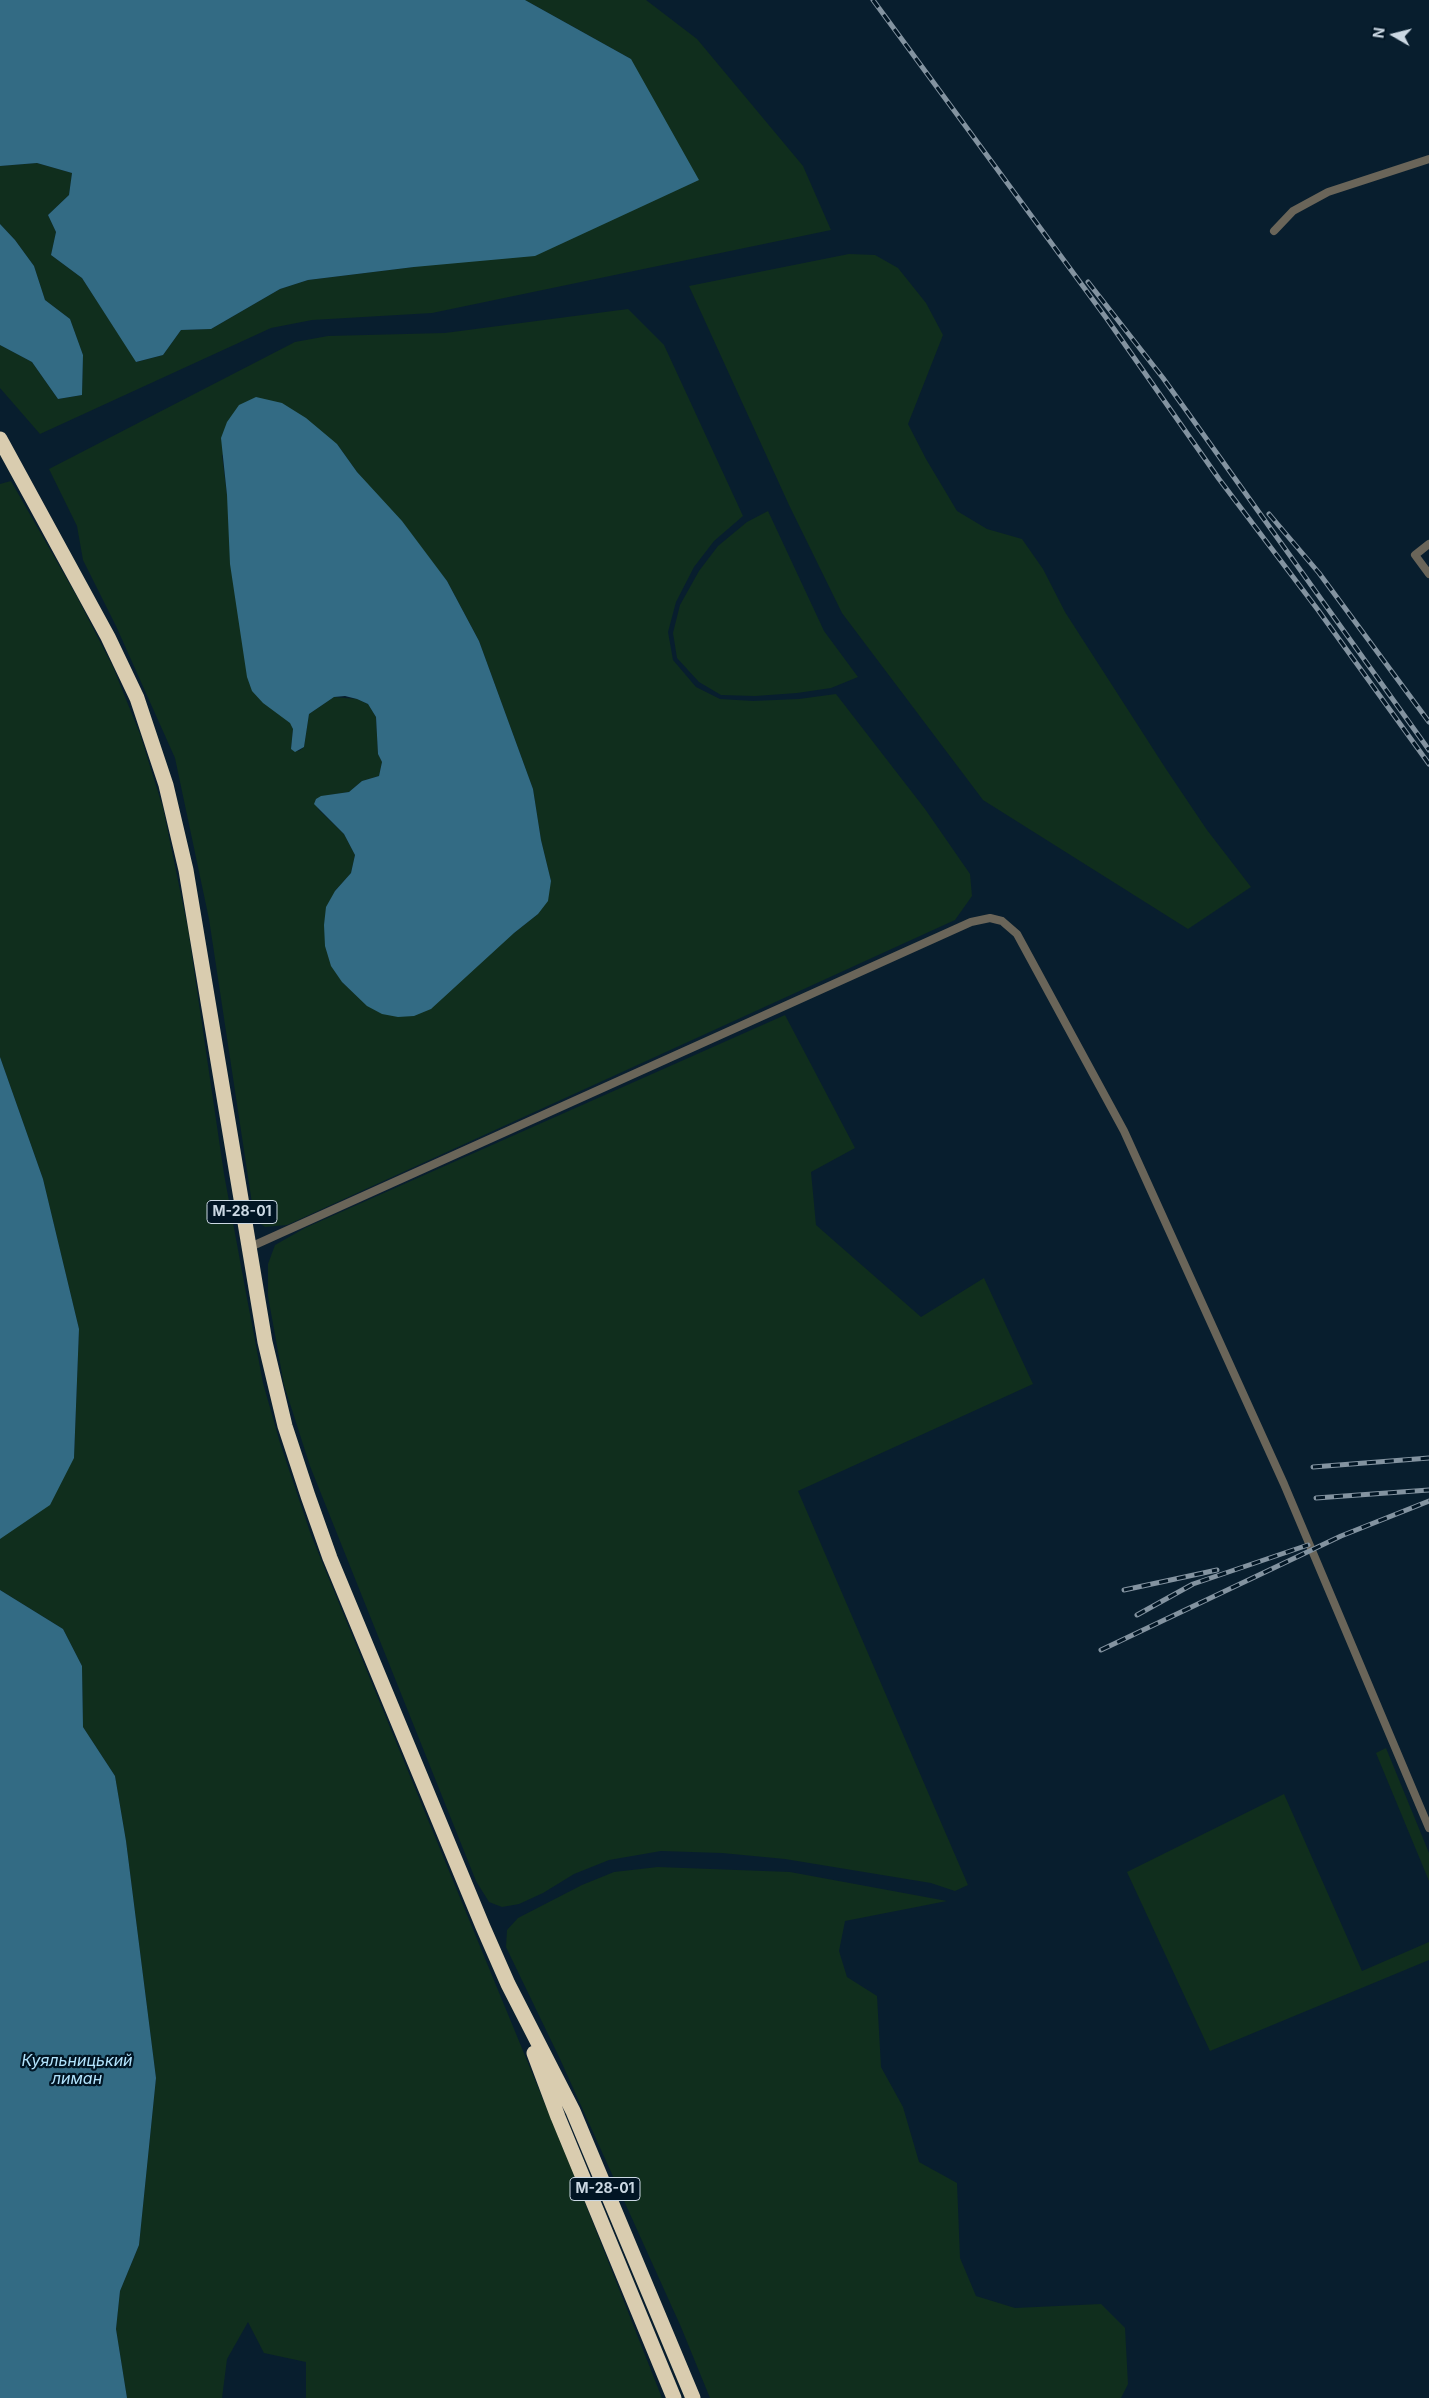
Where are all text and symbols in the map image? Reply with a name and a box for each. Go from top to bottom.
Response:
north arrow [1369,10,1419,60]
text: N [1369,26,1388,39]
road number: М-28-01 [207,1200,277,1224]
water label: Куяльницький лиман [21,2051,133,2089]
road number: М-28-01 [570,2178,640,2200]

